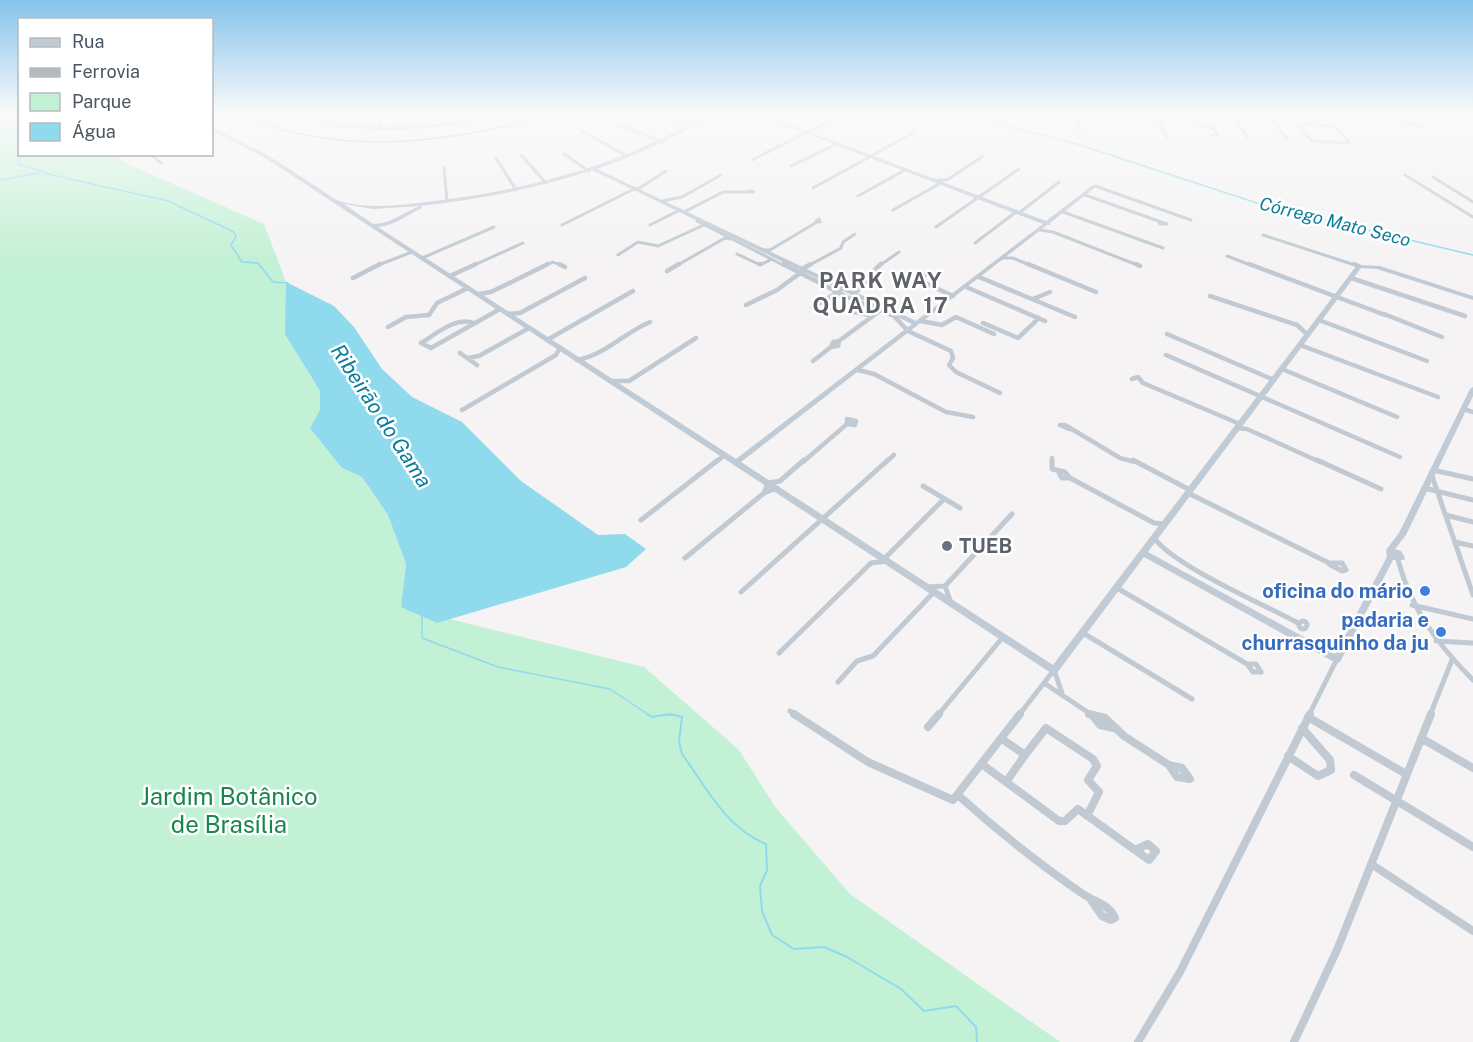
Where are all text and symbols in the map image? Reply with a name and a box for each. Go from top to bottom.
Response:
legend [18,18,213,156]
text: Rua [72,31,104,52]
text: Ferrovia [72,61,140,82]
text: Parque [72,91,132,112]
text: Água [72,120,116,142]
water label: Córrego Mato Seco [1257,193,1413,251]
district label: PARK WAY QUADRA 17 [813,267,949,318]
water label: Ribeirão do Gama [326,339,437,492]
place label: TUEB [959,534,1012,558]
marker: TUEB [940,539,954,553]
place label: oficina do mário [1262,579,1413,603]
marker: oficina do mário [1418,584,1432,598]
place label: padaria e churrasquinho da ju [1242,608,1429,655]
marker: padaria e churrasquinho da ju [1434,625,1448,639]
park label: Jardim Botânico de Brasília [141,782,318,838]

